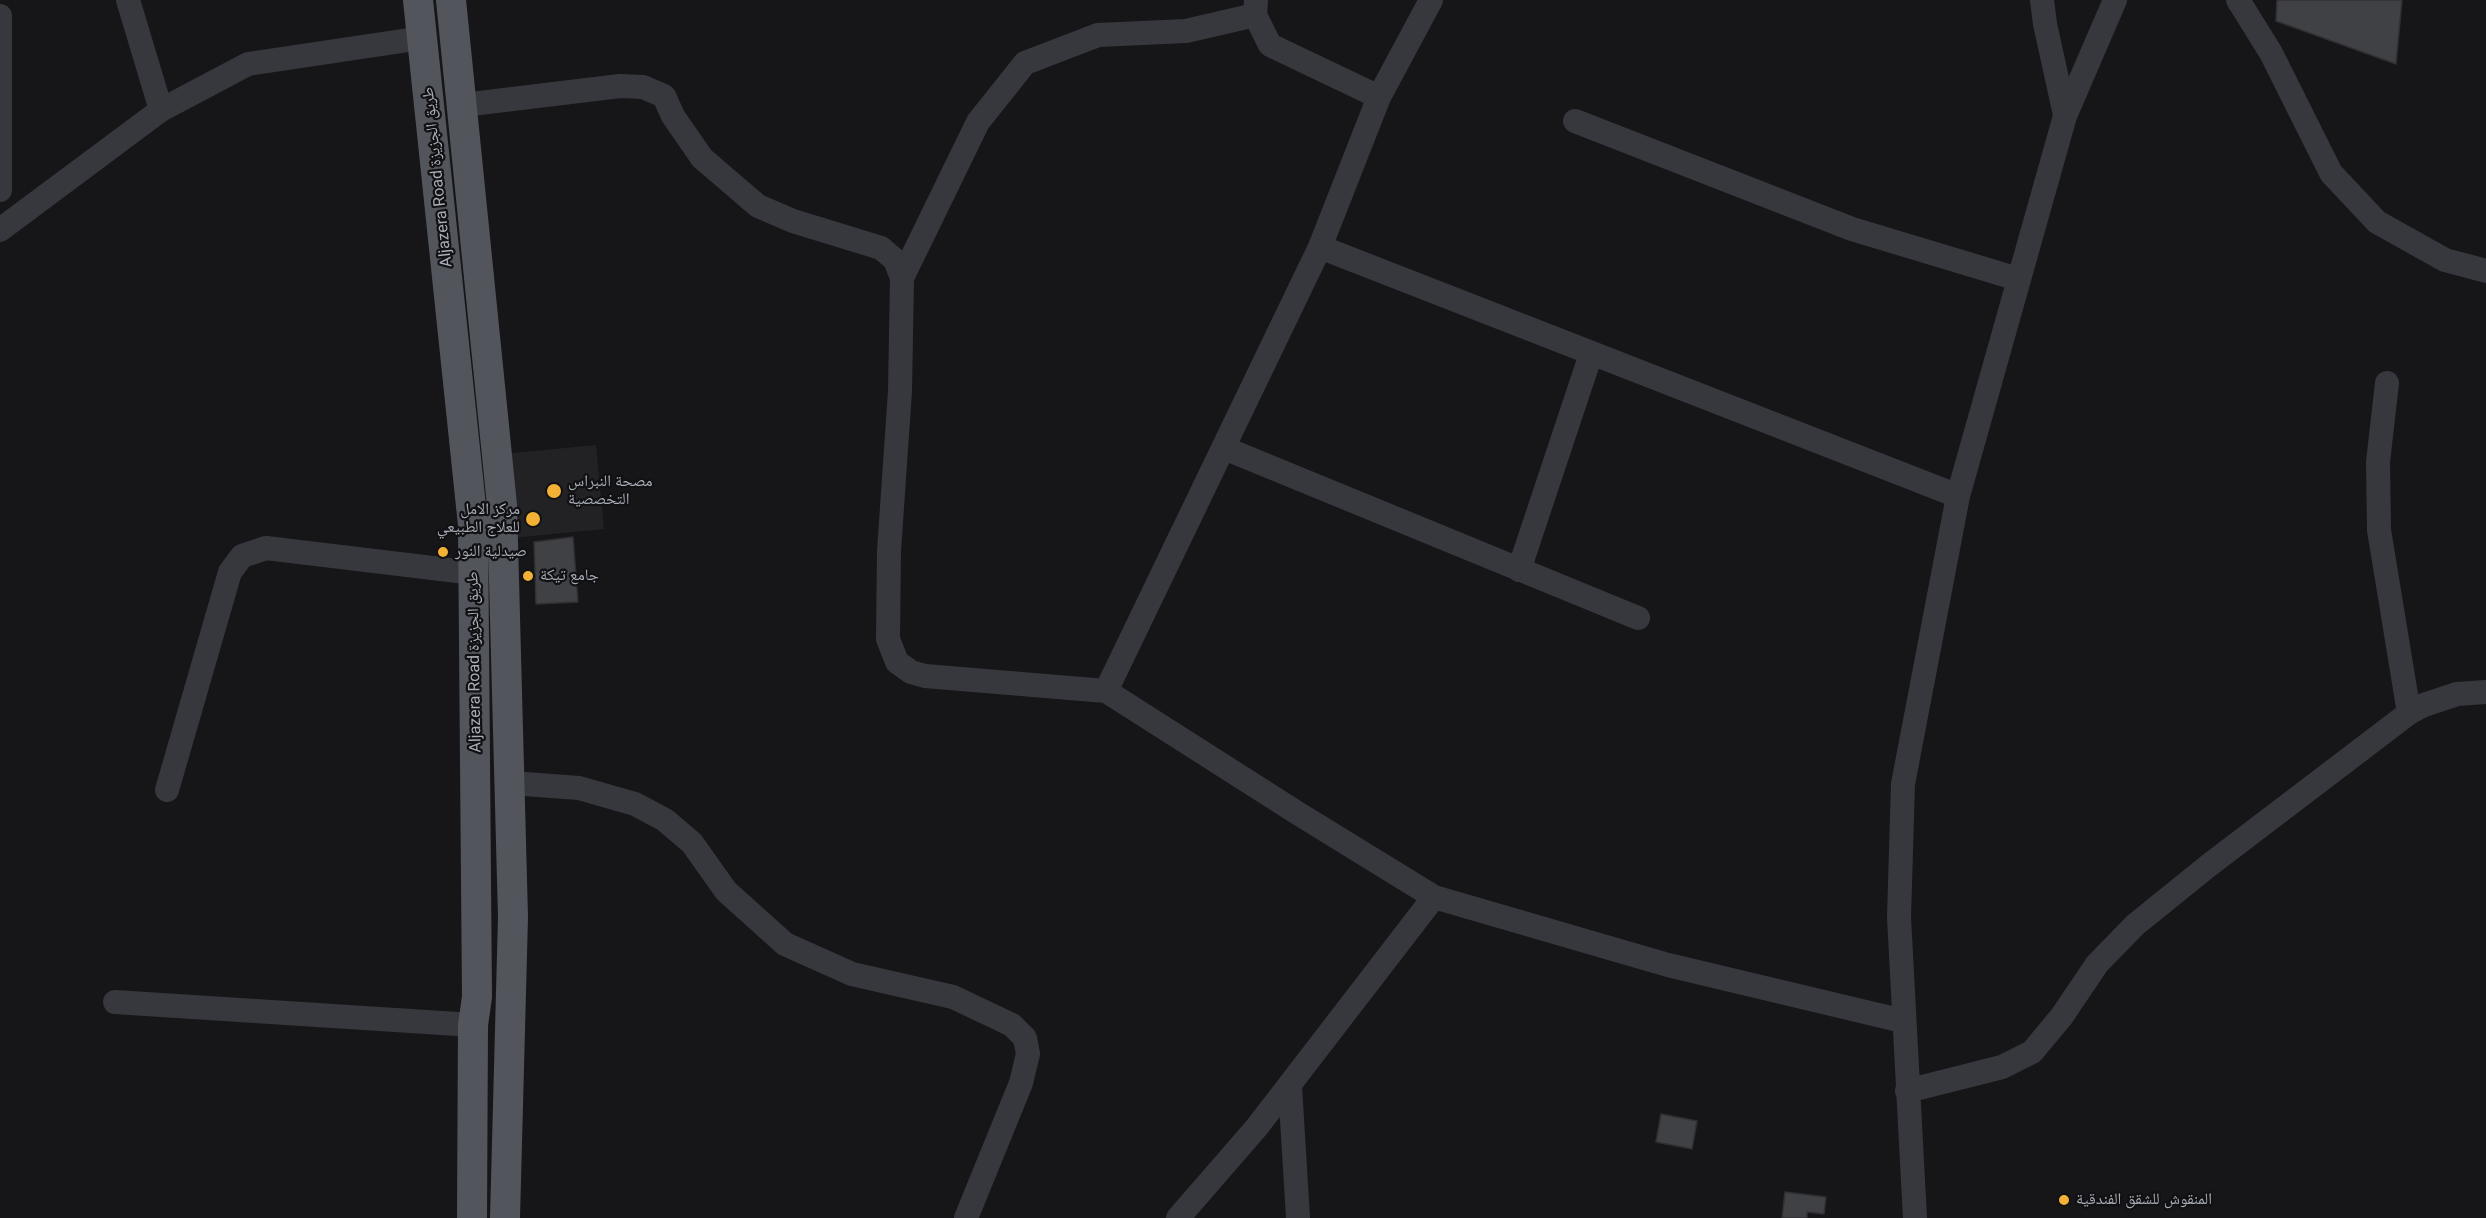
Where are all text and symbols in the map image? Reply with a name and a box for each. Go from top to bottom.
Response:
street label: Aljazera Road طريق الجزيزة [419,86,457,268]
place label: مصحة النبراس التخصصية [568,472,653,510]
marker: مصحة النبراس التخصصية [545,482,563,500]
place label: مركز الامل للعلاج الطبيعي [437,500,520,538]
marker: مركز الامل للعلاج الطبيعي [524,510,542,528]
place label: صيدلية النور [455,542,527,562]
marker: صيدلية النور [436,545,450,559]
place label: جامع تيكة [540,566,599,586]
marker: جامع تيكة [521,569,535,583]
street label: Aljazera Road طريق الجزيزة [464,571,486,753]
place label: المنقوش للشقق الفندقية [2076,1190,2212,1210]
marker: المنقوش للشقق الفندقية [2057,1193,2071,1207]

